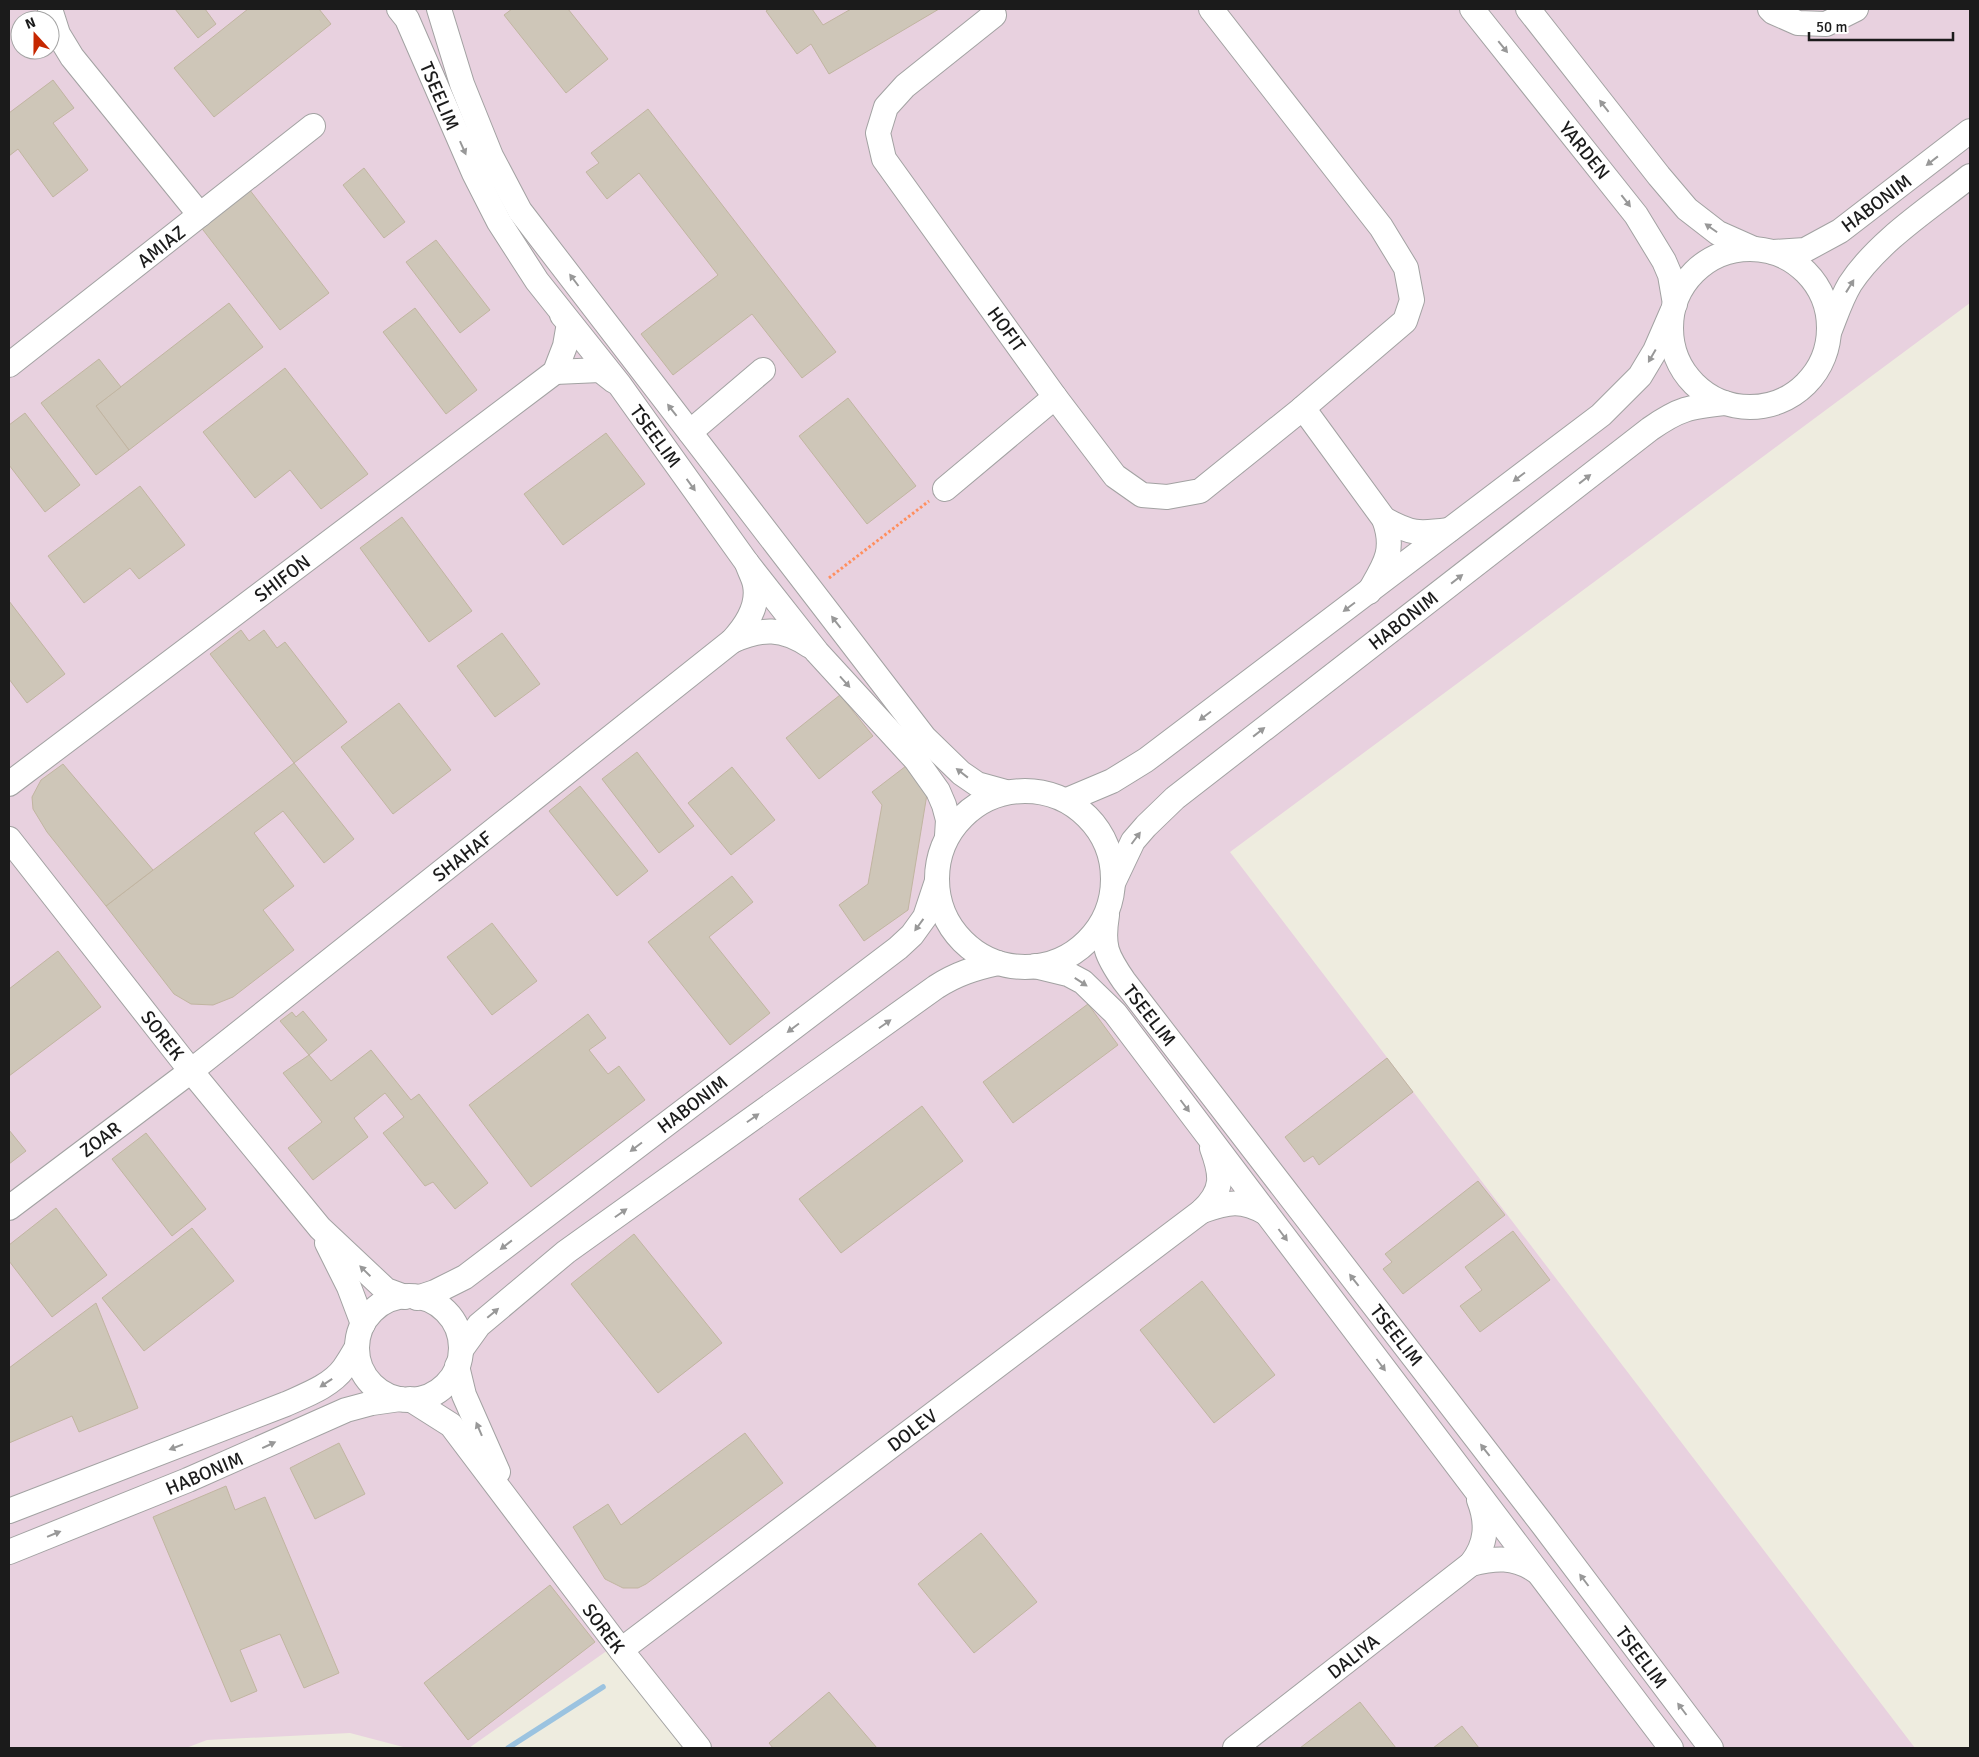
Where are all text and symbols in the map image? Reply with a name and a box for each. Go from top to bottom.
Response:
north arrow [10,10,60,60]
scale bar [1809,10,1953,42]
text: N [23,14,38,33]
text: 50 m [1816,18,1847,36]
one-way arrow [1497,40,1508,53]
street label: TSEELIM [414,59,464,134]
one-way arrow [1599,99,1609,113]
street label: YARDEN [1554,117,1615,184]
one-way arrow [460,141,468,155]
one-way arrow [1925,156,1939,166]
street label: HABONIM [1837,169,1917,238]
one-way arrow [1621,194,1631,208]
street label: AMIAZ [133,220,191,273]
one-way arrow [1704,223,1717,233]
one-way arrow [569,273,579,287]
one-way arrow [1845,280,1855,293]
street label: HOFIT [982,302,1031,357]
one-way arrow [1647,350,1656,363]
street label: TSEELIM [624,400,686,473]
one-way arrow [667,404,678,417]
one-way arrow [1513,471,1526,482]
one-way arrow [1578,474,1591,485]
one-way arrow [686,478,696,492]
street label: SHIFON [250,550,315,608]
one-way arrow [1450,574,1463,584]
street label: HABONIM [1364,586,1443,656]
one-way arrow [1343,602,1356,613]
one-way arrow [830,616,841,629]
one-way arrow [839,675,850,688]
one-way arrow [1199,710,1212,721]
one-way arrow [1252,727,1265,738]
one-way arrow [956,767,969,778]
street label: SHAHAF [428,826,497,888]
one-way arrow [1131,832,1142,845]
one-way arrow [914,918,924,932]
one-way arrow [1074,977,1088,986]
street label: TSEELIM [1118,980,1181,1051]
street label: SOREK [135,1006,189,1066]
one-way arrow [878,1019,892,1029]
one-way arrow [787,1022,800,1033]
street label: HABONIM [653,1070,733,1139]
one-way arrow [1180,1099,1190,1113]
one-way arrow [746,1113,759,1124]
street label: ZOAR [75,1117,126,1163]
one-way arrow [630,1141,643,1152]
one-way arrow [614,1208,628,1218]
one-way arrow [1277,1228,1288,1241]
one-way arrow [499,1240,513,1250]
one-way arrow [359,1265,371,1277]
one-way arrow [1349,1274,1360,1287]
street label: TSEELIM [1365,1300,1428,1371]
one-way arrow [486,1308,499,1319]
one-way arrow [1376,1358,1386,1372]
one-way arrow [319,1378,332,1388]
street label: DOLEV [883,1404,942,1457]
one-way arrow [474,1422,482,1436]
one-way arrow [261,1440,276,1449]
one-way arrow [169,1443,184,1451]
one-way arrow [1480,1444,1491,1457]
street label: HABONIM [162,1447,247,1501]
one-way arrow [47,1530,62,1538]
one-way arrow [1578,1574,1589,1587]
street label: SOREK [577,1599,630,1659]
street label: TSEELIM [1610,1622,1672,1694]
street label: DALIYA [1323,1629,1385,1684]
one-way arrow [1676,1703,1687,1716]

